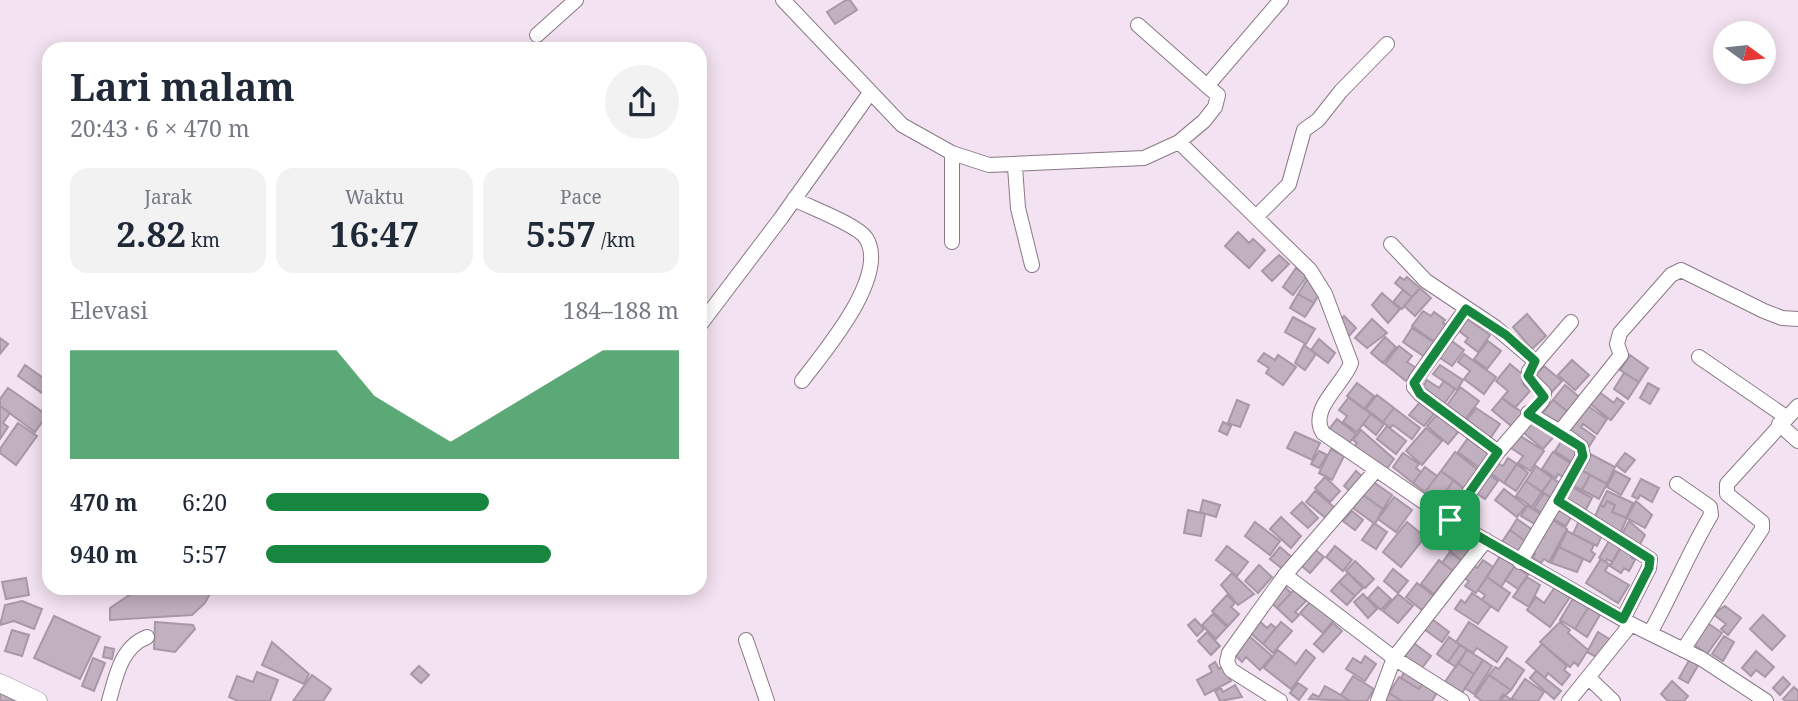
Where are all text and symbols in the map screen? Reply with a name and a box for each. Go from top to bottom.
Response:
north arrow [1713,21,1776,84]
map controls [1713,21,1776,84]
text: Lari malam [70,60,295,112]
button: share [605,65,679,139]
text: 20:43 · 6 × 470 m [70,112,250,144]
text: Jarak [144,184,192,210]
text: Waktu [345,184,404,210]
text: Pace [560,184,602,210]
text: 2.82 [116,210,186,257]
text: 16:47 [330,210,419,257]
text: 5:57 [526,210,596,257]
text: km [186,227,220,253]
text: /km [596,227,636,253]
text: Elevasi [70,294,148,326]
text: 184–188 m [563,294,679,326]
text: 470 m [70,486,138,518]
text: 6:20 [182,486,227,518]
pin [1420,490,1480,550]
icon: arrive [1431,501,1469,539]
text: 940 m [70,538,138,570]
text: 5:57 [182,538,227,570]

